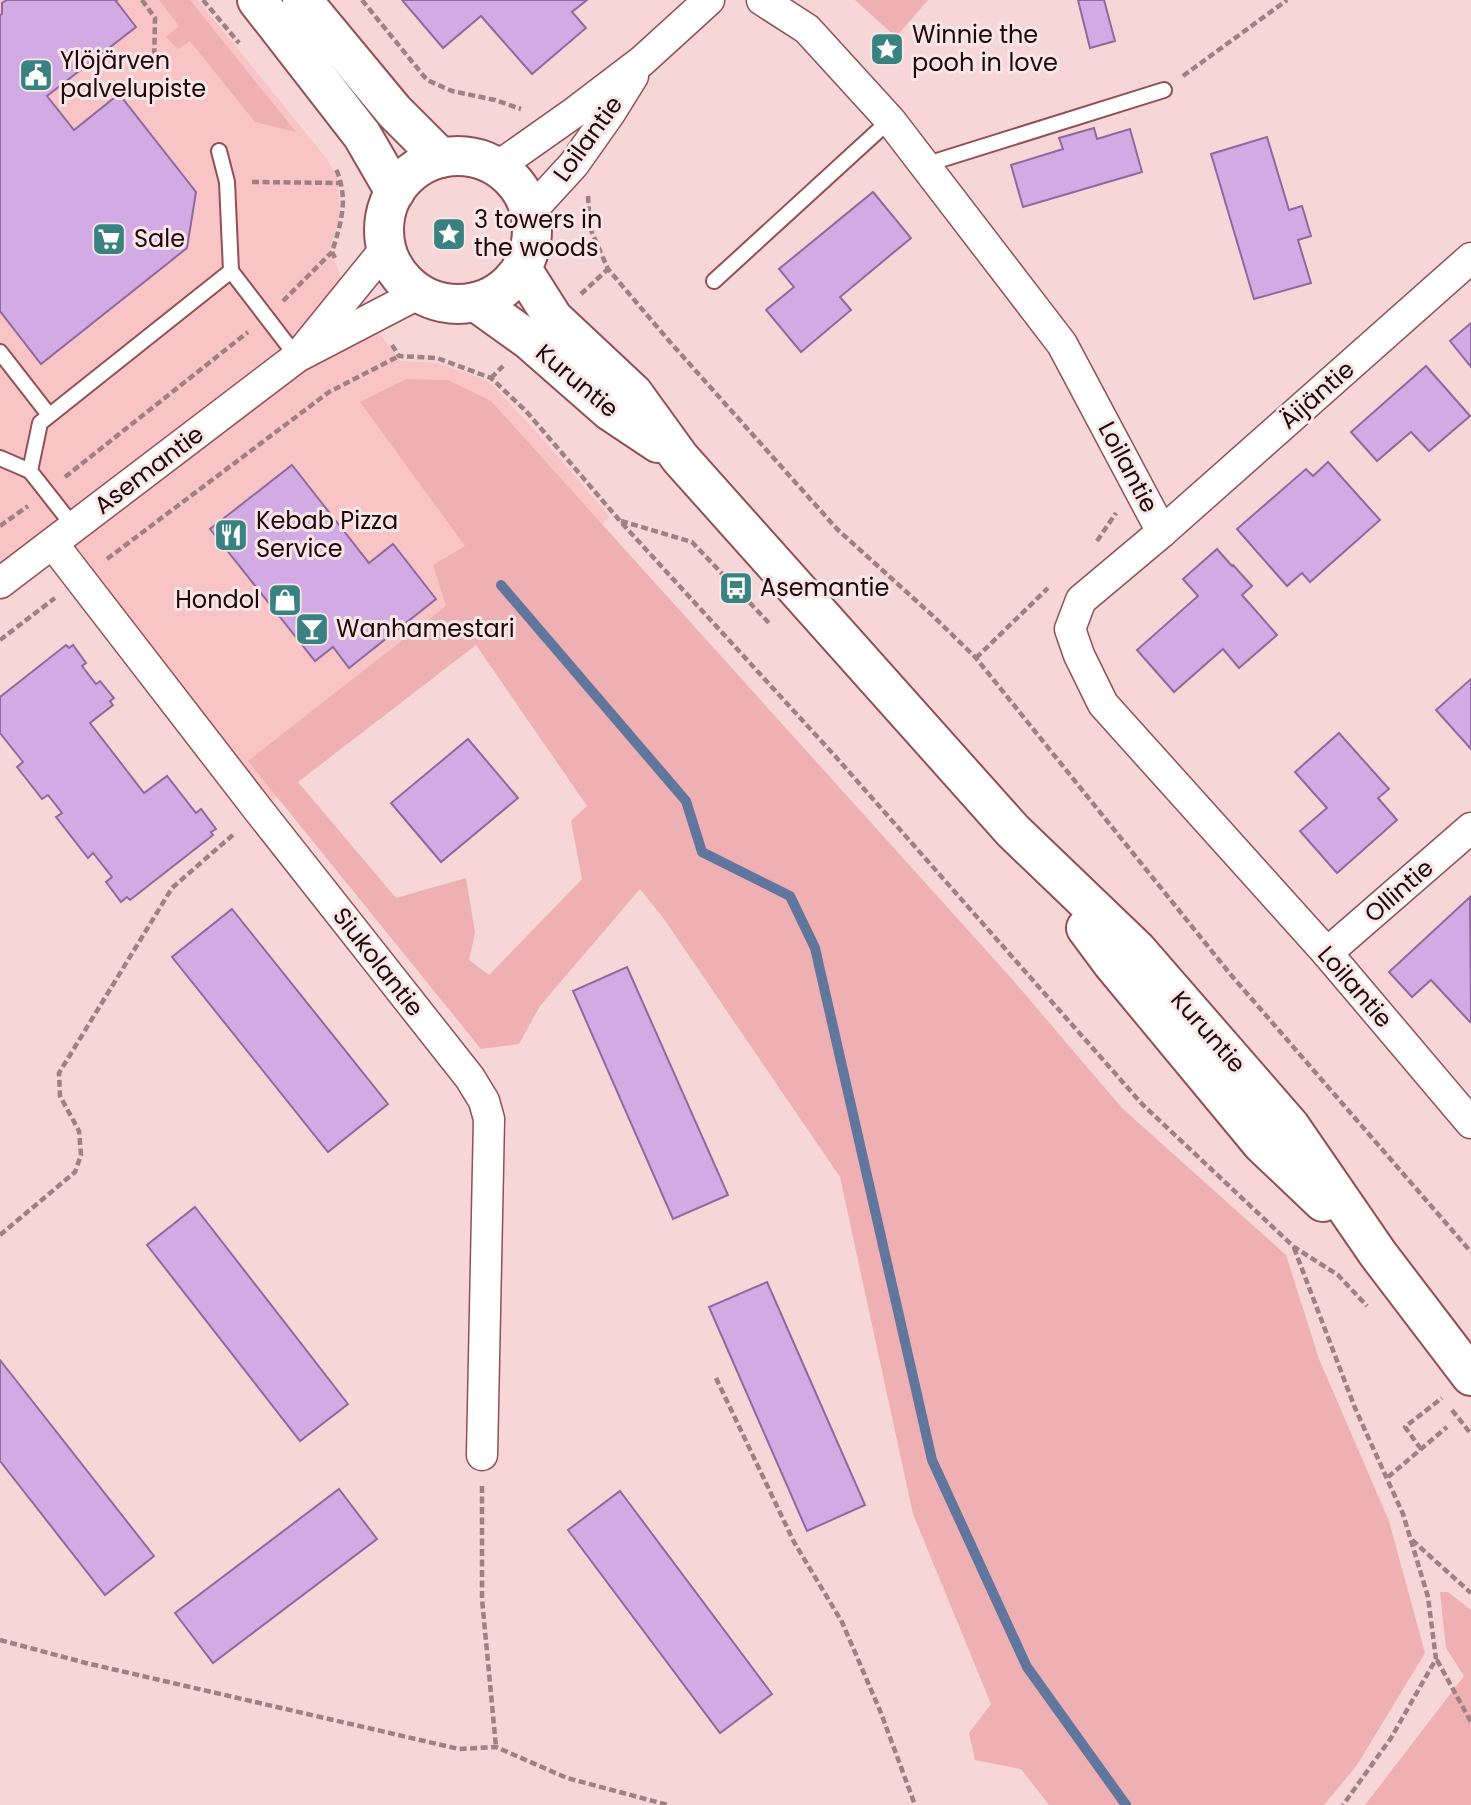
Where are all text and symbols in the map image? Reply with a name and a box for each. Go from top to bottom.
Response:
place label: Winnie the pooh in love [912,18,1058,79]
place icon: Winnie the pooh in love [868,30,906,68]
place label: Ylöjärven palvelupiste [60,44,206,105]
public building icon: Ylöjärven palvelupiste [17,56,55,94]
street label: Loilantie [545,89,630,188]
place label: 3 towers in the woods [474,203,602,264]
place icon: 3 towers in the woods [430,215,468,253]
supermarket icon: Sale [90,220,128,258]
place label: Sale [134,222,185,255]
street label: Kuruntie [529,336,626,425]
street label: Äijäntie [1272,353,1361,436]
street label: Loilantie [1091,415,1166,518]
street label: Asemantie [87,417,210,522]
place label: Kebab Pizza Service [256,504,398,565]
restaurant icon: Kebab Pizza Service [212,516,250,554]
bus stop icon: Asemantie [717,569,755,607]
place label: Asemantie [760,571,889,604]
shop icon: Hondol [266,581,304,619]
place label: Hondol [175,583,260,616]
bar icon: Wanhamestari [293,610,331,648]
place label: Wanhamestari [336,612,515,645]
street label: Ollintie [1357,851,1440,930]
street label: Siukolantie [325,900,431,1023]
street label: Loilantie [1311,939,1400,1035]
street label: Kuruntie [1163,984,1253,1080]

